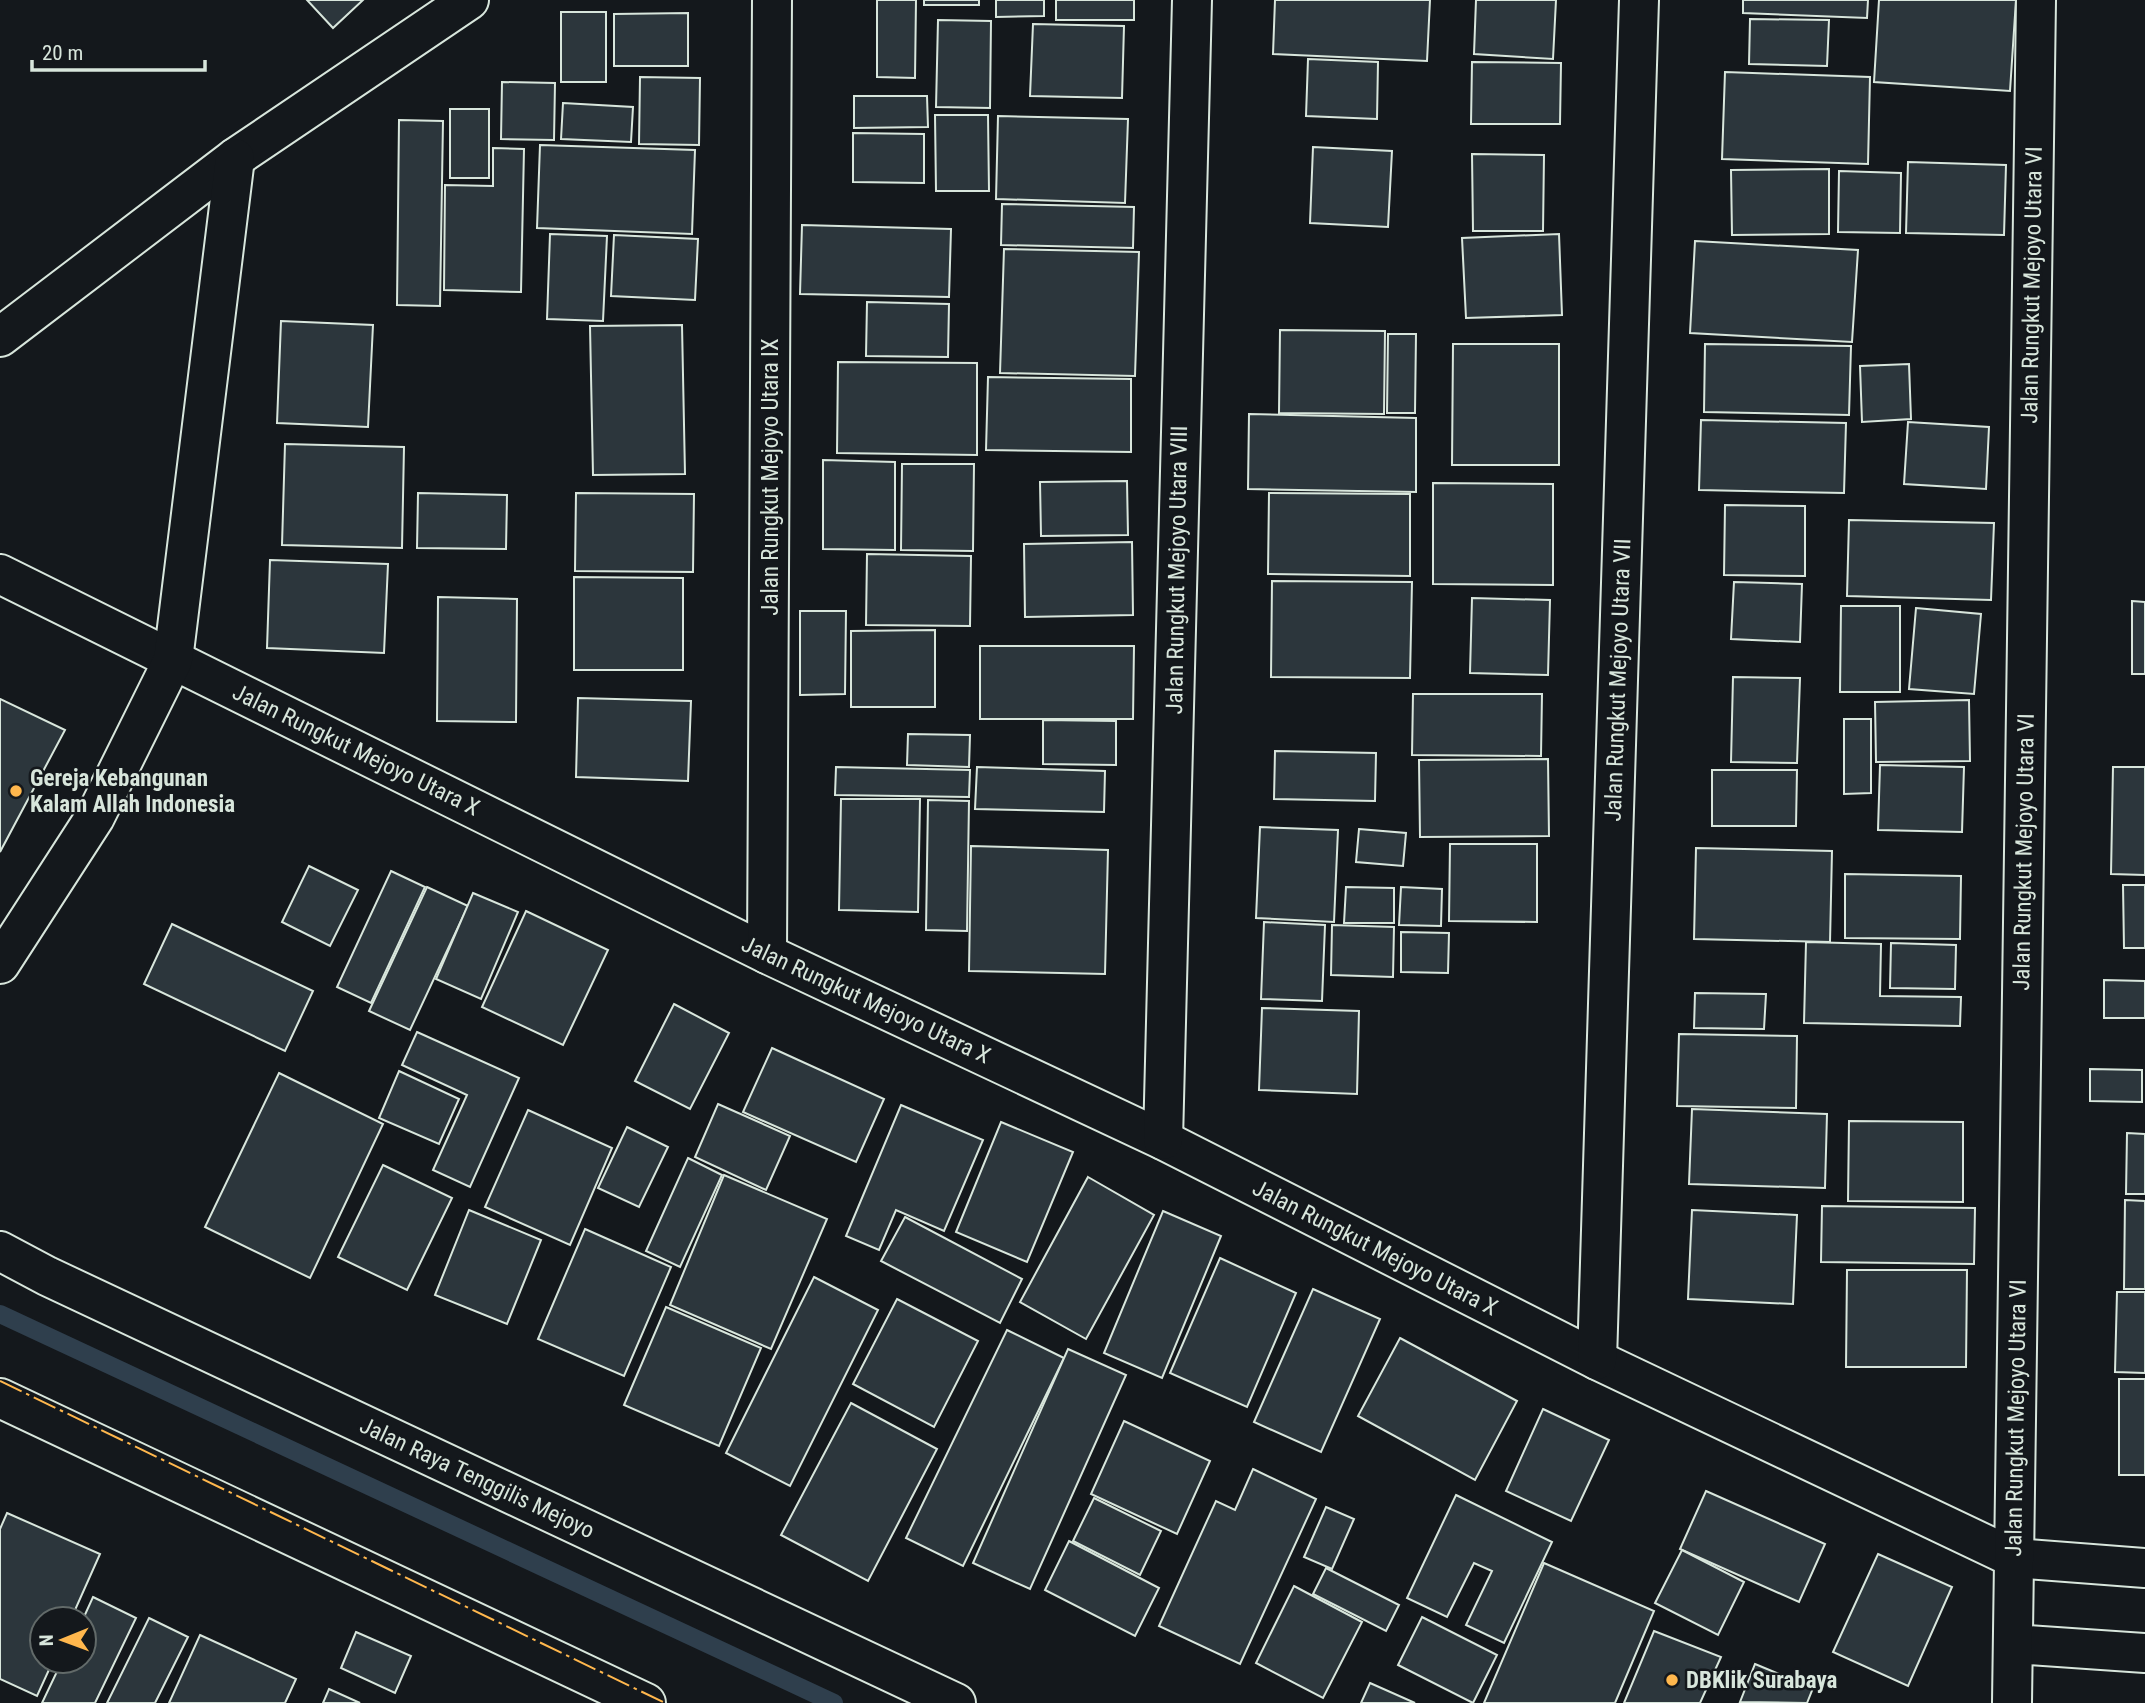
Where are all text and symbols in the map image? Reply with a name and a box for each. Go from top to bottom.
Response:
scale bar [32,28,205,72]
text: 20 m [42,41,83,65]
street label: Jalan Rungkut Mejoyo Utara VI [2016,146,2048,424]
street label: Jalan Rungkut Mejoyo Utara IX [757,338,784,616]
street label: Jalan Rungkut Mejoyo Utara VIII [1161,425,1193,715]
street label: Jalan Rungkut Mejoyo Utara VII [1600,538,1636,822]
street label: Jalan Rungkut Mejoyo Utara X [228,678,484,822]
street label: Jalan Rungkut Mejoyo Utara VI [2008,713,2040,991]
place label: Gereja Kebangunan Kalam Allah Indonesia [30,765,235,818]
marker: Gereja Kebangunan Kalam Allah Indonesia [8,783,24,799]
street label: Jalan Rungkut Mejoyo Utara X [737,930,995,1070]
street label: Jalan Rungkut Mejoyo Utara X [1248,1174,1502,1322]
street label: Jalan Rungkut Mejoyo Utara VI [2000,1279,2032,1557]
street label: Jalan Raya Tenggilis Mejoyo [355,1412,599,1544]
north arrow [28,1605,98,1675]
text: N [35,1634,58,1646]
place label: DBKlik Surabaya [1686,1667,1837,1694]
marker: DBKlik Surabaya [1664,1672,1680,1688]

